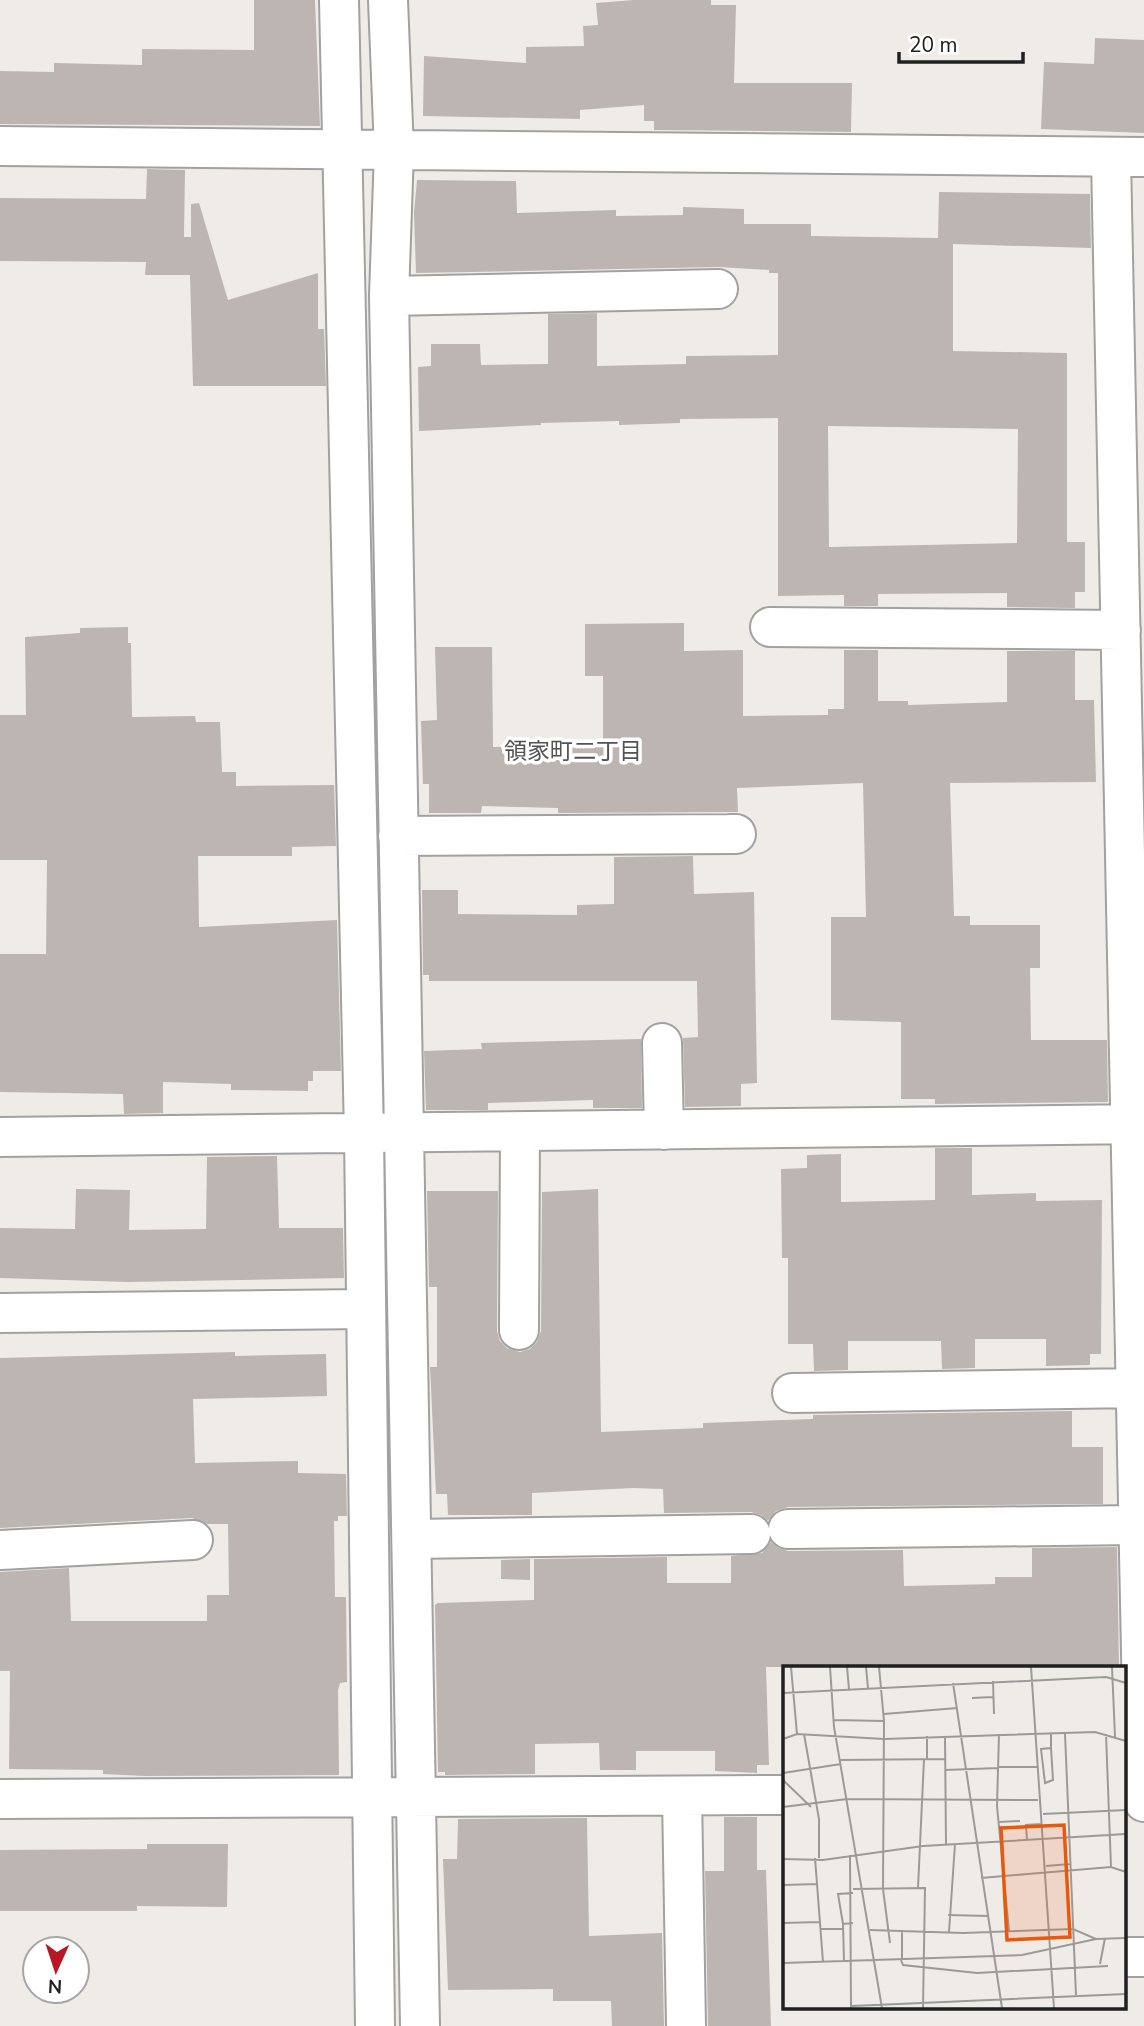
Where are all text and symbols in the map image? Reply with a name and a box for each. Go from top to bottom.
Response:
scale bar [899,21,1023,65]
text: 20 m [909,31,958,59]
district label: 領家町二丁目 [504,736,642,767]
inset map [783,1666,1126,2008]
north arrow [21,1935,91,2005]
text: N [47,1973,63,1999]

